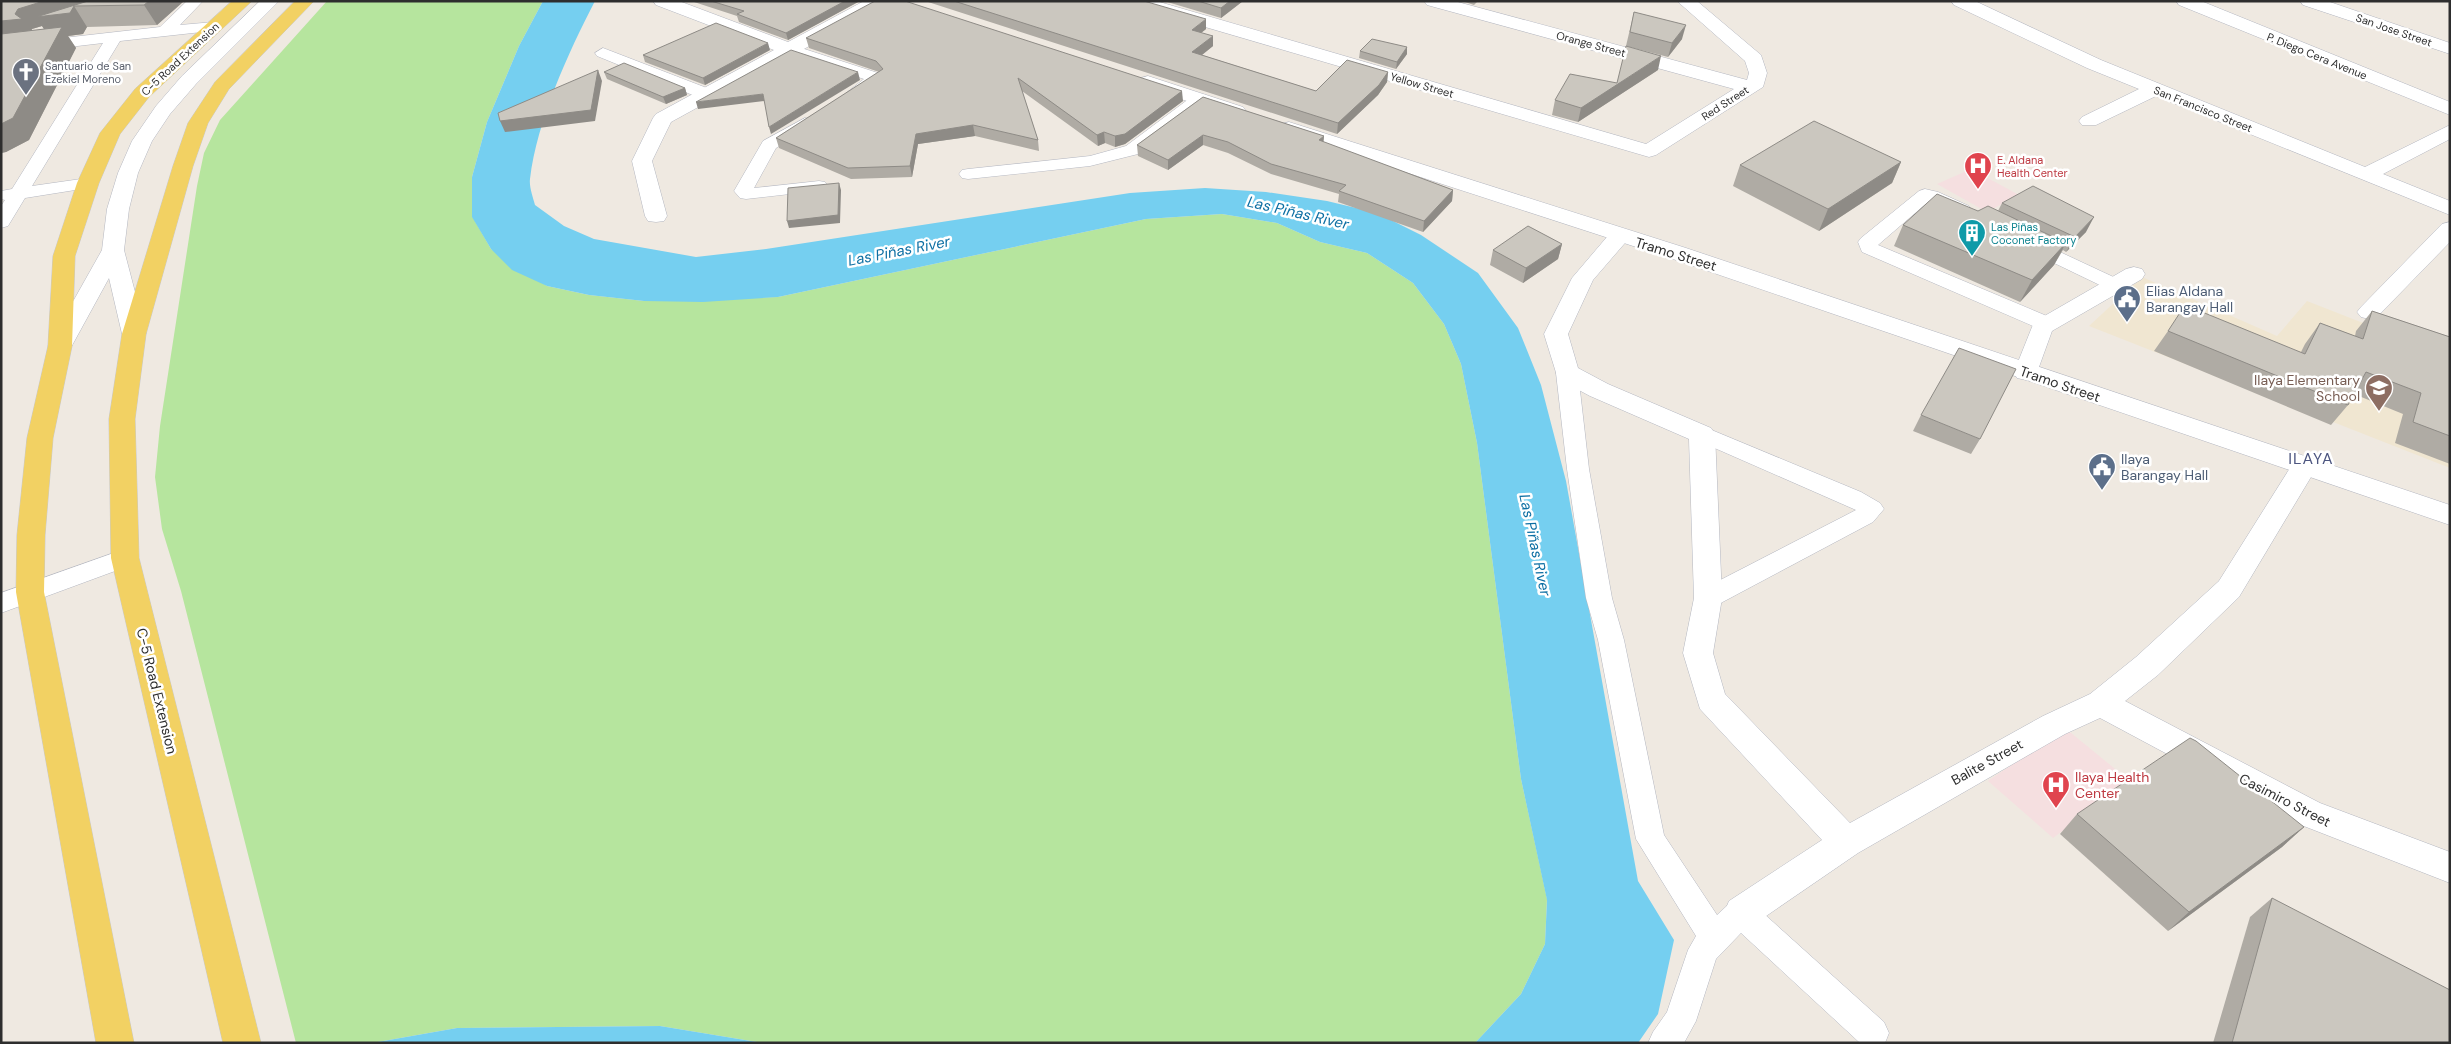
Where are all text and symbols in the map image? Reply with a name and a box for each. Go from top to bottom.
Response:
street label: San Jose Street [2354,10,2434,50]
street label: C-5 Road Extension [138,19,222,99]
street label: Orange Street [1555,28,1627,60]
street label: P. Diego Cera Avenue [2265,29,2369,83]
church icon: Santuario de San Ezekiel Moreno [11,57,41,96]
place label: Santuario de San Ezekiel Moreno [45,59,131,86]
street label: Yellow Street [1389,69,1455,101]
street label: Red Street [1699,83,1751,123]
street label: San Francisco Street [2152,83,2254,135]
hospital icon: E. Aldana Health Center [1963,151,1993,190]
place label: E. Aldana Health Center [1997,153,2068,180]
water label: Las Piñas River [1245,192,1351,234]
building icon: Las Piñas Coconet Factory [1957,218,1987,257]
place label: Las Piñas Coconet Factory [1991,220,2076,247]
water label: Las Piñas River [846,231,952,271]
street label: Tramo Street [1633,233,1719,275]
place label: Elias Aldana Barangay Hall [2146,282,2233,316]
public building icon: Elias Aldana Barangay Hall [2112,284,2142,323]
street label: Tramo Street [2017,362,2103,406]
place label: Ilaya Elementary School [2254,371,2360,405]
school or university icon: Ilaya Elementary School [2364,373,2394,412]
district label: ILAYA [2288,448,2334,469]
place label: Ilaya Barangay Hall [2121,450,2208,484]
public building icon: Ilaya Barangay Hall [2087,452,2117,491]
water label: Las Piñas River [1514,492,1556,598]
street label: C-5 Road Extension [133,626,181,756]
street label: Balite Street [1948,735,2026,789]
place label: Ilaya Health Center [2075,768,2149,802]
street label: Casimiro Street [2236,769,2334,831]
hospital icon: Ilaya Health Center [2041,770,2071,809]

